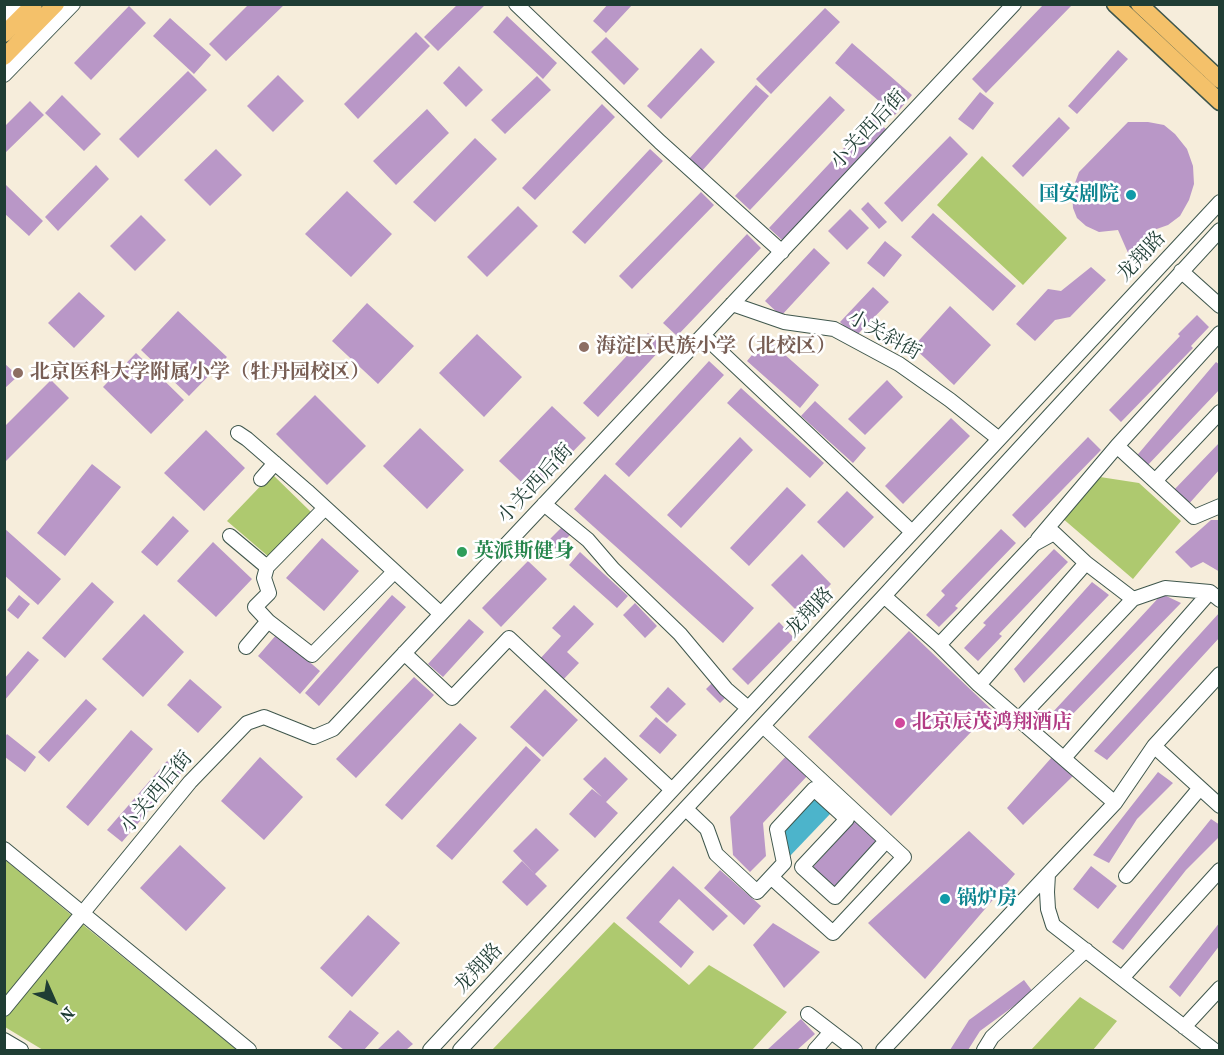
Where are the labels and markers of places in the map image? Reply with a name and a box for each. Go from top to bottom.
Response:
place label: 国安剧院 [1039,183,1119,207]
marker: 国安剧院 [1124,188,1138,202]
place label: 海淀区民族小学（北校区） [596,335,836,359]
marker: 海淀区民族小学（北校区） [577,340,591,354]
place label: 北京医科大学附属小学（牡丹园校区） [30,361,370,385]
marker: 北京医科大学附属小学（牡丹园校区） [11,366,25,380]
place label: 英派斯健身 [474,540,574,564]
marker: 英派斯健身 [455,545,469,559]
place label: 北京辰茂鸿翔酒店 [912,711,1072,735]
marker: 北京辰茂鸿翔酒店 [893,716,907,730]
place label: 锅炉房 [957,887,1017,911]
marker: 锅炉房 [938,892,952,906]

